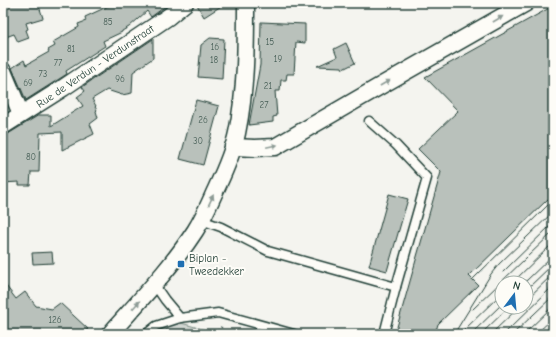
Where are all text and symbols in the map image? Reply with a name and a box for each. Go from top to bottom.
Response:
one-way arrow [492,15,504,22]
house number: 85 [103,17,113,27]
street label: Rue de Verdun - Verdunstraat [34,22,157,111]
house number: 15 [266,37,274,47]
house number: 16 [211,42,219,52]
house number: 81 [67,44,76,54]
house number: 19 [274,54,282,64]
house number: 18 [210,55,218,65]
house number: 77 [54,58,63,68]
house number: 73 [39,69,47,79]
house number: 96 [115,74,125,84]
house number: 69 [23,78,33,88]
one-way arrow [379,80,391,86]
house number: 21 [264,81,273,91]
house number: 27 [260,100,269,110]
house number: 26 [198,115,208,125]
house number: 30 [193,136,203,146]
one-way arrow [266,143,278,149]
house number: 80 [26,152,36,162]
one-way arrow [208,194,214,205]
place label: Biplan - Tweedekker [189,252,244,278]
marker: Biplan - Tweedekker [176,259,186,269]
north arrow [494,275,534,315]
text: N [511,279,522,293]
one-way arrow [131,300,140,310]
house number: 126 [48,315,62,325]

